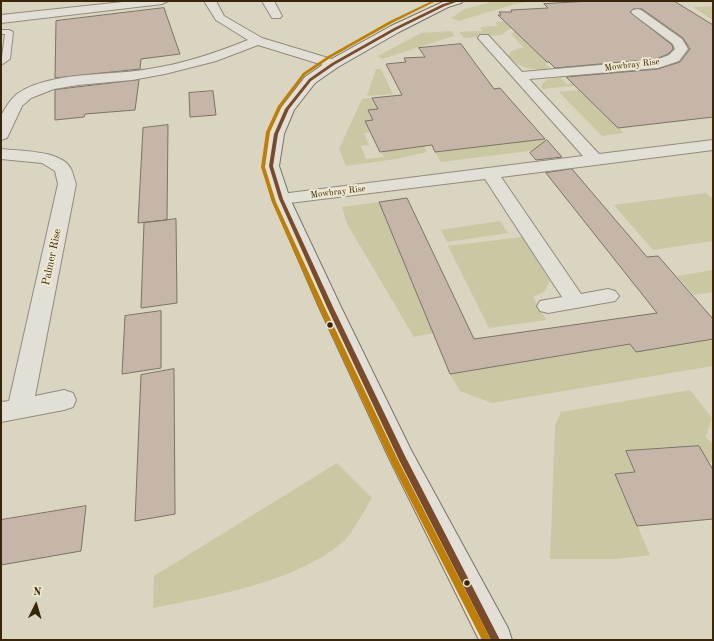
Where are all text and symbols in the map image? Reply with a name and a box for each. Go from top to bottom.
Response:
street label: Mowbray Rise [604,56,660,74]
street label: Mowbray Rise [310,183,366,201]
street label: Palmer Rise [40,228,64,286]
unlabelled marker [325,320,335,330]
unlabelled marker [462,578,472,588]
north arrow [16,585,56,625]
text: N [32,587,42,598]

